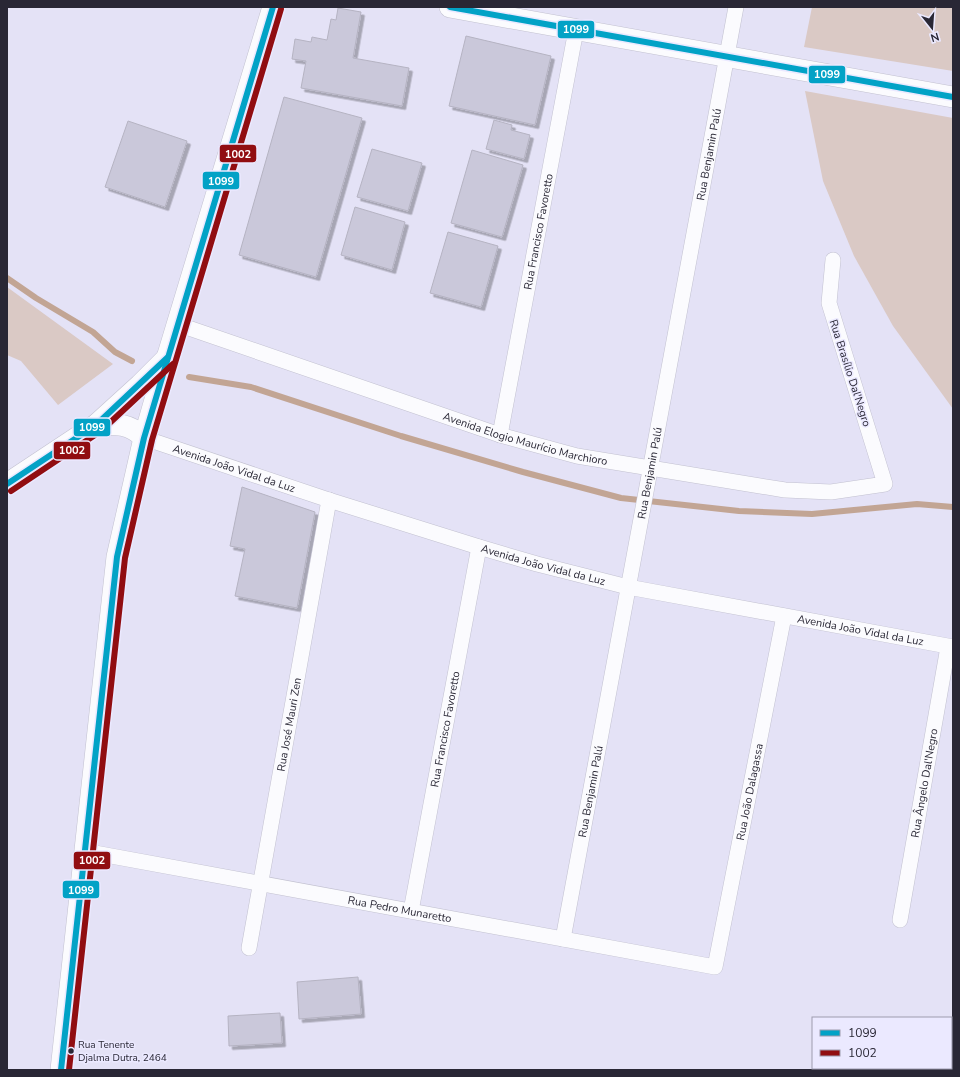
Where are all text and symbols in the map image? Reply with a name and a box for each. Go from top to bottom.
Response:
north arrow [912,8,952,48]
line badge: 1099 [557,20,595,39]
text: 1099 [563,22,590,37]
text: N [929,29,941,45]
line badge: 1099 [808,65,846,84]
text: 1099 [814,67,841,82]
street label: Rua Benjamin Palú [693,107,725,202]
line badge: 1002 [219,144,257,163]
text: 1002 [225,147,252,162]
line badge: 1099 [202,171,240,190]
street label: Rua Francisco Favoretto [520,172,556,291]
text: 1099 [208,174,235,189]
street label: Rua Brasílio Dal'Negro [826,318,874,428]
street label: Avenida Elogio Maurício Marchioro [441,408,609,468]
line badge: 1099 [73,418,111,437]
text: 1099 [79,420,106,435]
street label: Rua Benjamin Palú [634,426,665,520]
line badge: 1002 [53,441,91,460]
street label: Avenida João Vidal da Luz [171,441,297,496]
text: 1002 [59,443,86,458]
street label: Avenida João Vidal da Luz [479,541,607,589]
street label: Avenida João Vidal da Luz [796,611,925,649]
street label: Rua Francisco Favoretto [427,670,463,788]
street label: Rua José Mauri Zen [273,676,305,773]
street label: Rua Ângelo Dal'Negro [907,727,941,839]
street label: Rua João Dalagassa [733,742,766,842]
street label: Rua Benjamin Palú [574,744,606,839]
line badge: 1002 [73,851,111,870]
text: 1002 [79,853,106,868]
line badge: 1099 [62,880,100,899]
text: 1099 [68,883,95,898]
street label: Rua Pedro Munaretto [347,892,453,926]
legend [812,1017,952,1069]
text: 1099 [848,1025,877,1041]
place label: Rua Tenente Djalma Dutra, 2464 [78,1038,167,1065]
text: 1002 [848,1045,877,1061]
marker: Rua Tenente Djalma Dutra, 2464 [66,1046,76,1056]

